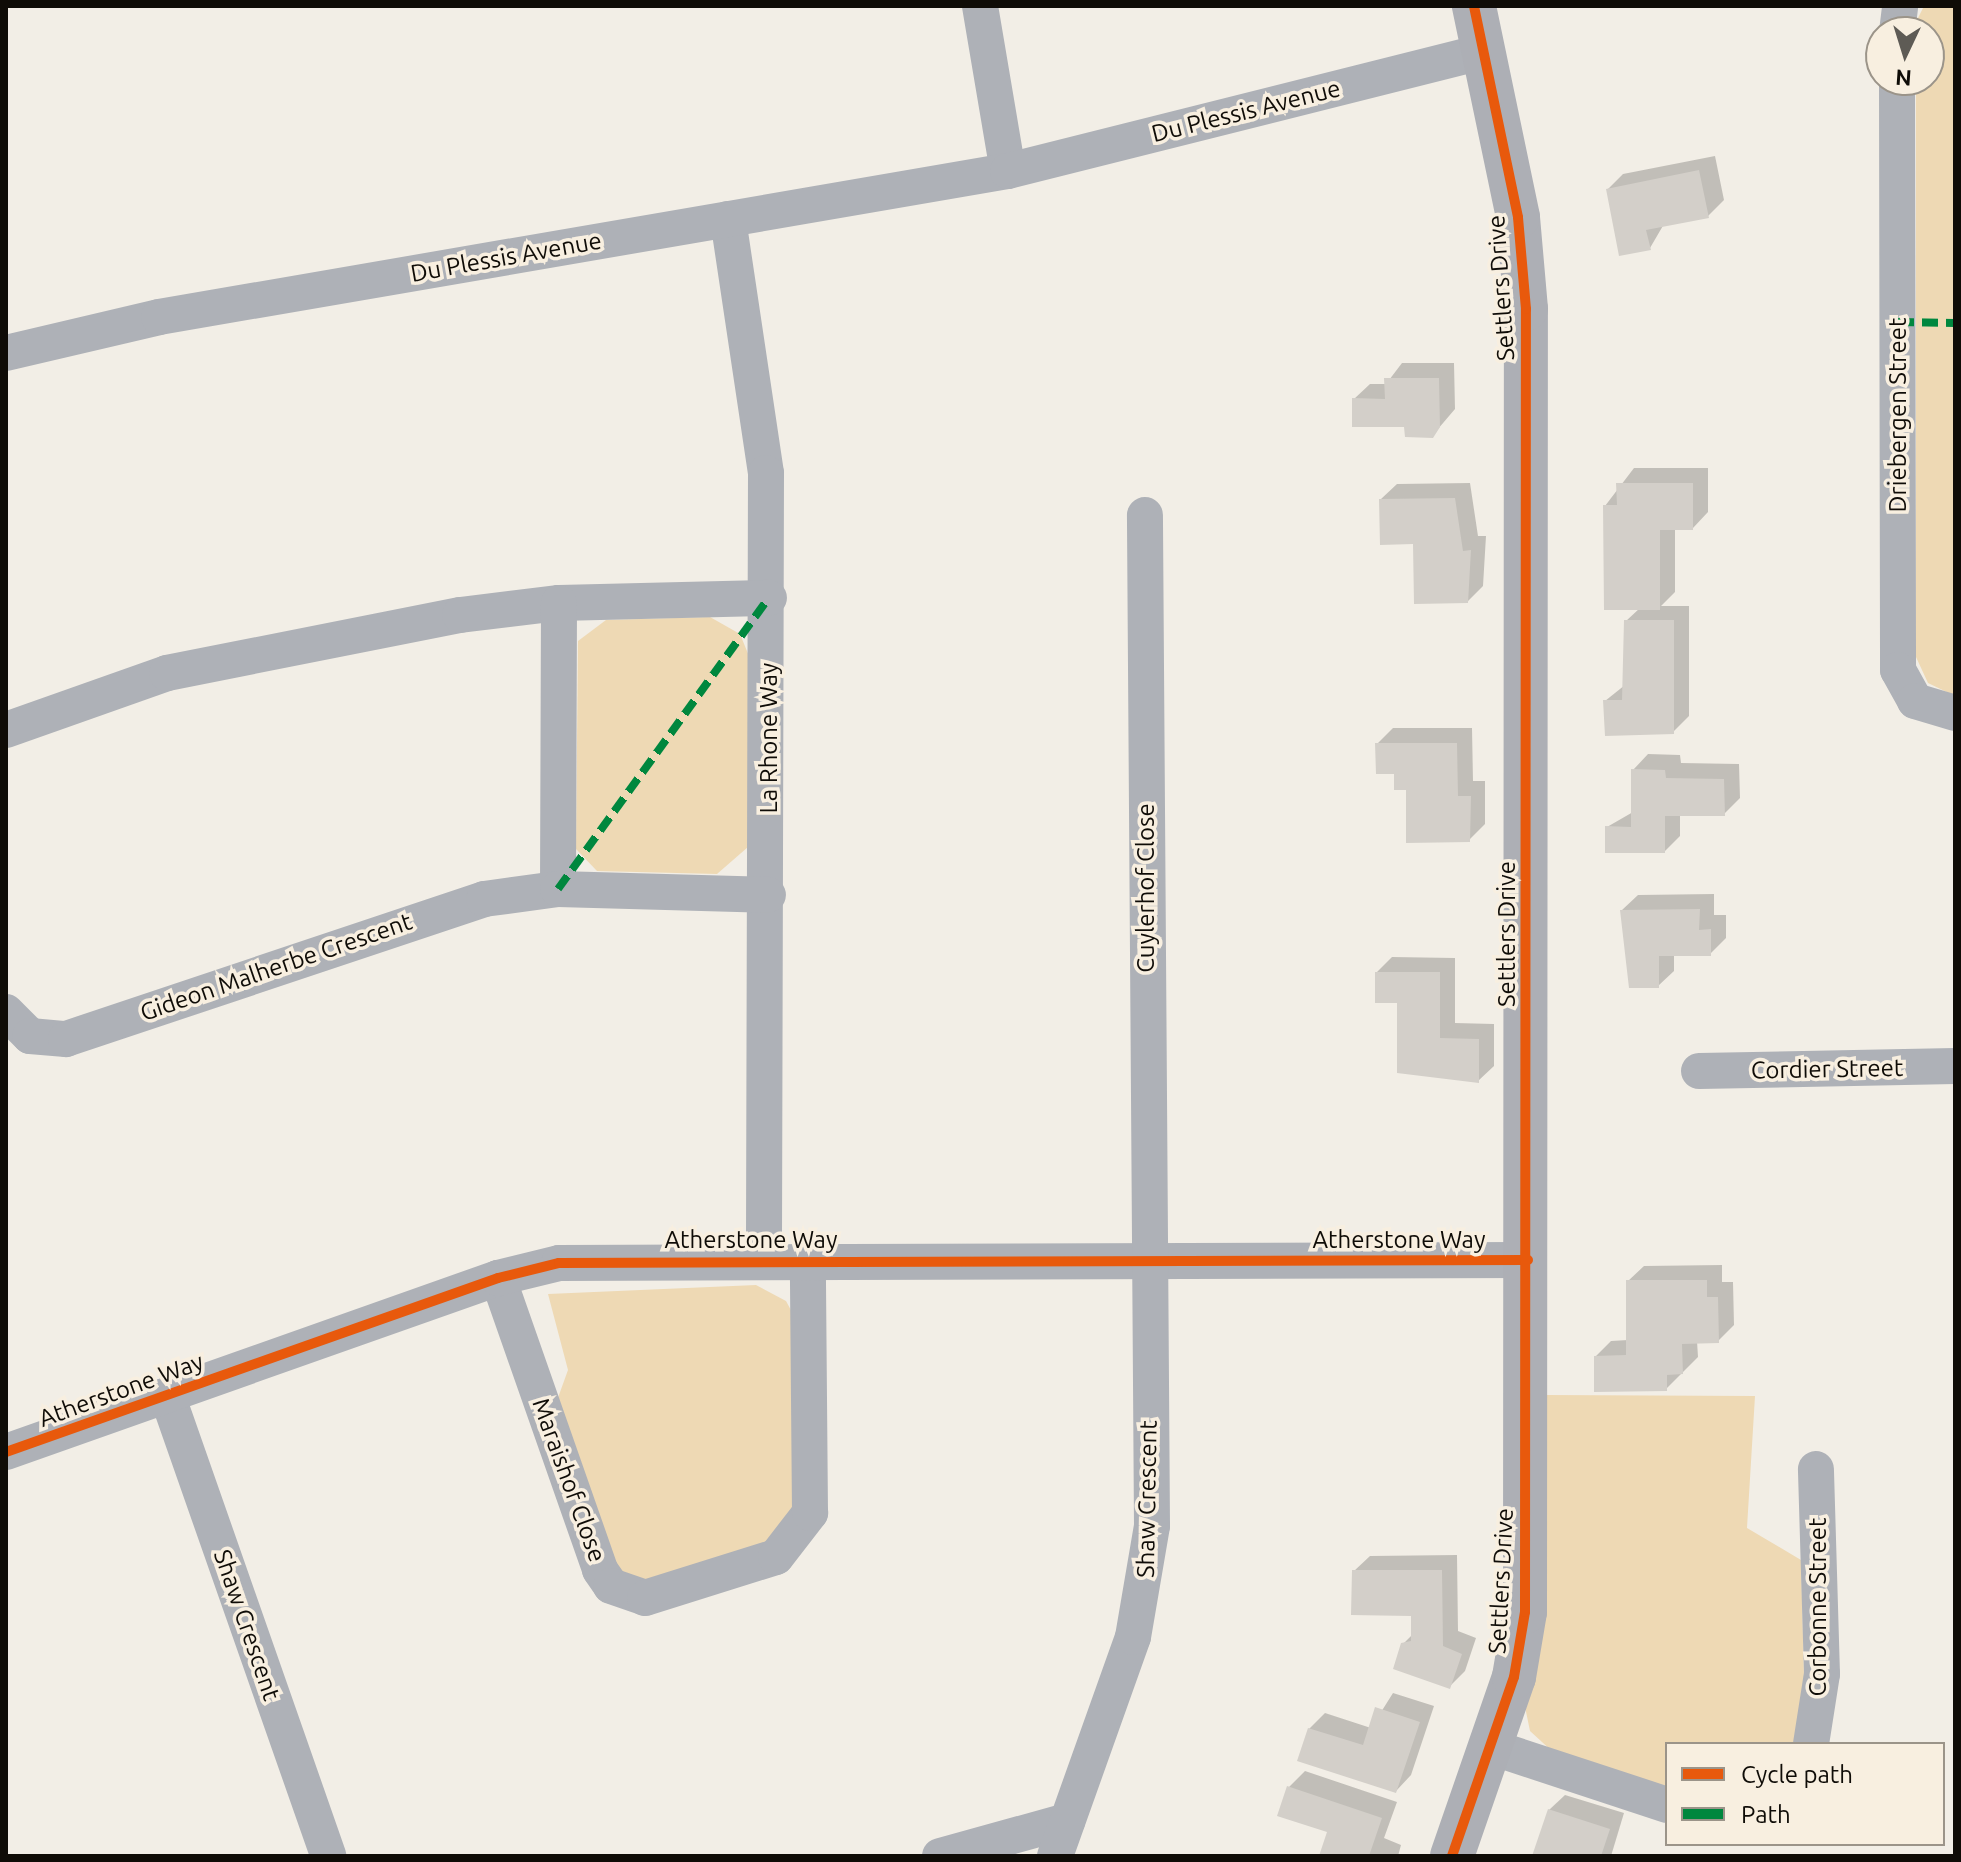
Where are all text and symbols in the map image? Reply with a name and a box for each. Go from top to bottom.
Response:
north arrow [1865,16,1945,96]
text: N [1894,65,1913,91]
street label: Du Plessis Avenue [1149,74,1343,148]
street label: Settlers Drive [1482,214,1520,362]
street label: Du Plessis Avenue [408,226,604,288]
street label: Driebergen Street [1884,318,1912,512]
street label: La Rhone Way [755,663,783,813]
street label: Cuylerhof Close [1132,803,1160,973]
street label: Settlers Drive [1493,861,1521,1007]
street label: Gideon Malherbe Crescent [136,907,416,1027]
street label: Cordier Street [1751,1053,1903,1085]
street label: Atherstone Way [665,1226,837,1254]
street label: Atherstone Way [1313,1226,1485,1254]
street label: Atherstone Way [35,1347,207,1433]
street label: Maraishof Close [526,1394,612,1566]
street label: Shaw Crescent [1131,1420,1163,1578]
street label: Settlers Drive [1483,1507,1519,1655]
street label: Corbonne Street [1804,1517,1832,1697]
street label: Shaw Crescent [208,1546,286,1704]
legend [1665,1742,1945,1846]
text: Cycle path [1741,1761,1853,1788]
text: Path [1741,1801,1791,1828]

